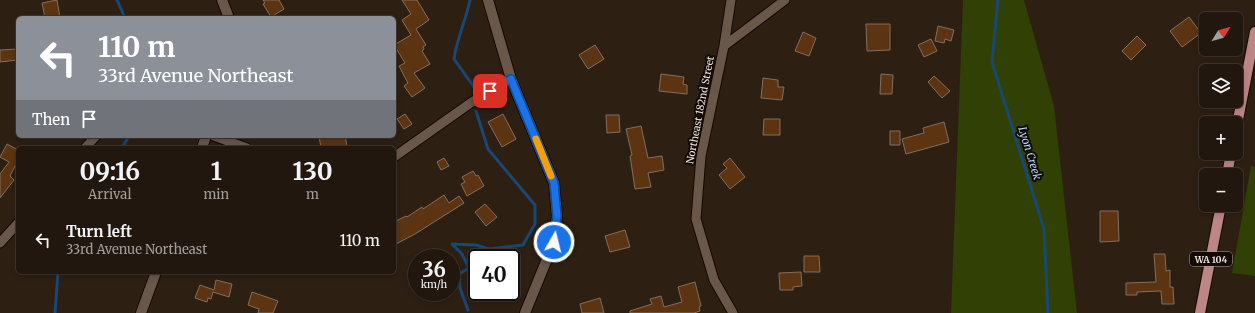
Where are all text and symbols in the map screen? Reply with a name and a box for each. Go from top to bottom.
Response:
north arrow [1199,12,1243,56]
map controls [1199,12,1243,212]
text: 110 m [98,29,175,65]
icon: left [32,32,84,84]
street label: Northeast 182nd Street [683,55,717,165]
text: 33rd Avenue Northeast [98,64,294,87]
button: layers [1199,64,1243,108]
pin [473,74,507,108]
icon: arrive [479,80,501,102]
icon: arrive [78,108,100,130]
text: Then [32,110,70,129]
button: + [1199,116,1243,160]
water label: Lyon Creek [1015,125,1045,181]
text: 09:16 [79,156,140,187]
text: 1 [211,156,222,187]
text: 130 [293,156,333,187]
button: − [1199,168,1243,212]
text: Arrival [88,186,131,203]
text: min [203,186,229,203]
text: m [306,186,319,203]
position arrow [533,221,575,263]
text: Turn left [66,222,132,241]
icon: left [32,229,54,251]
text: 110 m [339,231,380,250]
text: 33rd Avenue Northeast [66,241,207,258]
speed limit sign: 40 [468,249,520,301]
road number: WA 104 [1190,252,1232,266]
text: 36 [422,257,446,282]
text: km/h [421,278,447,291]

